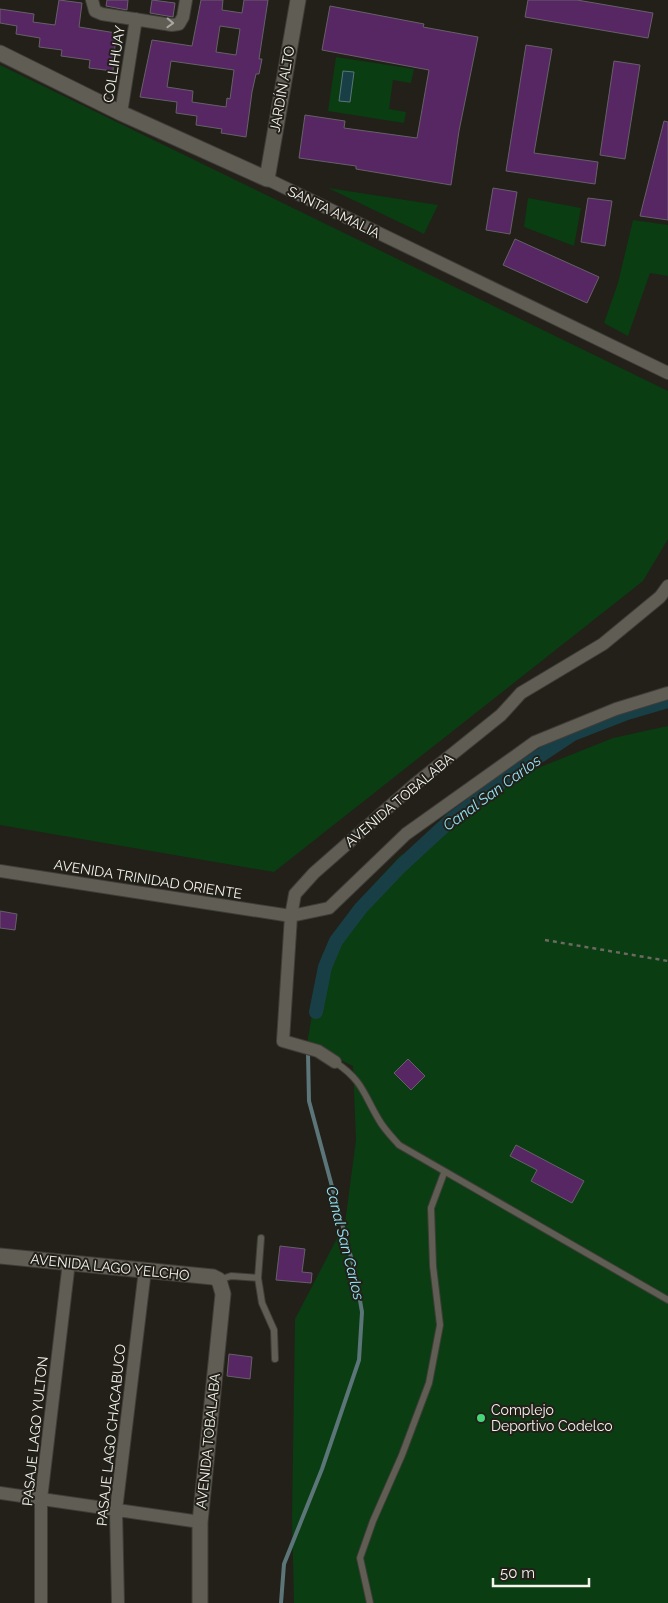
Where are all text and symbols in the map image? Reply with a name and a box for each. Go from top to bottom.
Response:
one-way arrow [166,18,174,29]
street label: COLLIHUAY [100,24,128,104]
street label: JARDÍN ALTO [266,44,297,133]
street label: SANTA AMALIA [285,183,383,241]
street label: AVENIDA TOBALABA [342,750,457,850]
water label: Canal San Carlos [439,751,545,835]
street label: AVENIDA TRINIDAD ORIENTE [53,856,243,902]
water label: Canal San Carlos [322,1184,368,1302]
street label: AVENIDA LAGO YELCHO [30,1251,190,1283]
street label: PASAJE LAGO CHACABUCO [93,1343,129,1527]
street label: PASAJE LAGO YULTON [19,1355,51,1507]
street label: AVENIDA TOBALABA [193,1372,223,1510]
place label: Complejo Deportivo Codelco [491,1402,613,1434]
marker: Complejo Deportivo Codelco [475,1412,487,1424]
scale bar [493,1556,589,1588]
text: 50 m [500,1564,535,1582]

